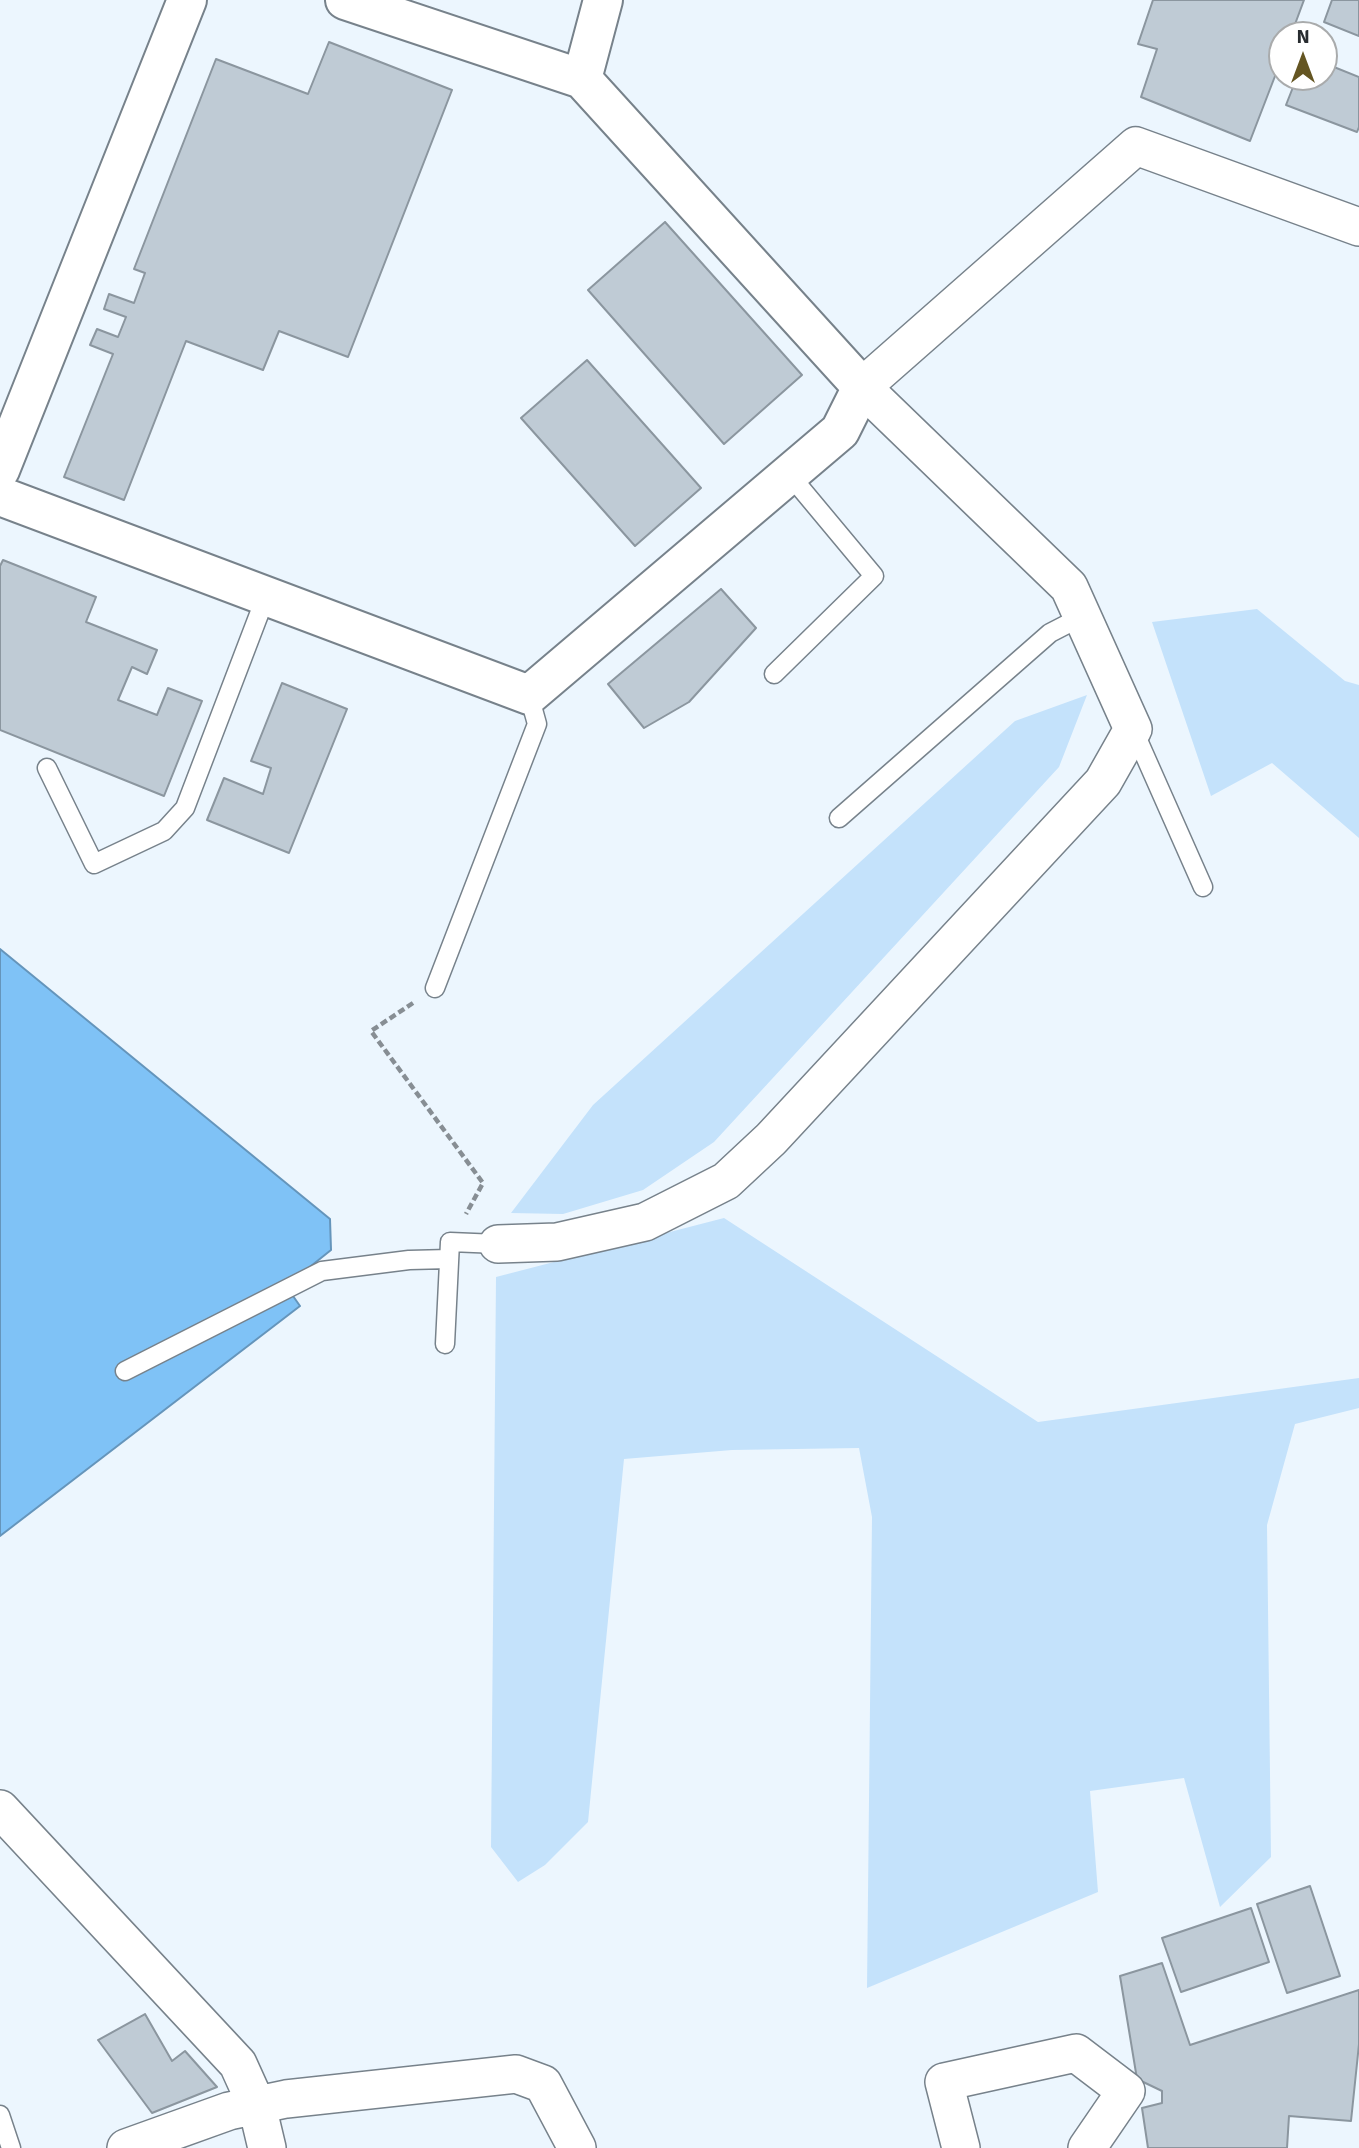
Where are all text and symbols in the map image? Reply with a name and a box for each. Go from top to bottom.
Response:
north arrow [1268,21,1338,91]
text: N [1296,25,1310,49]

